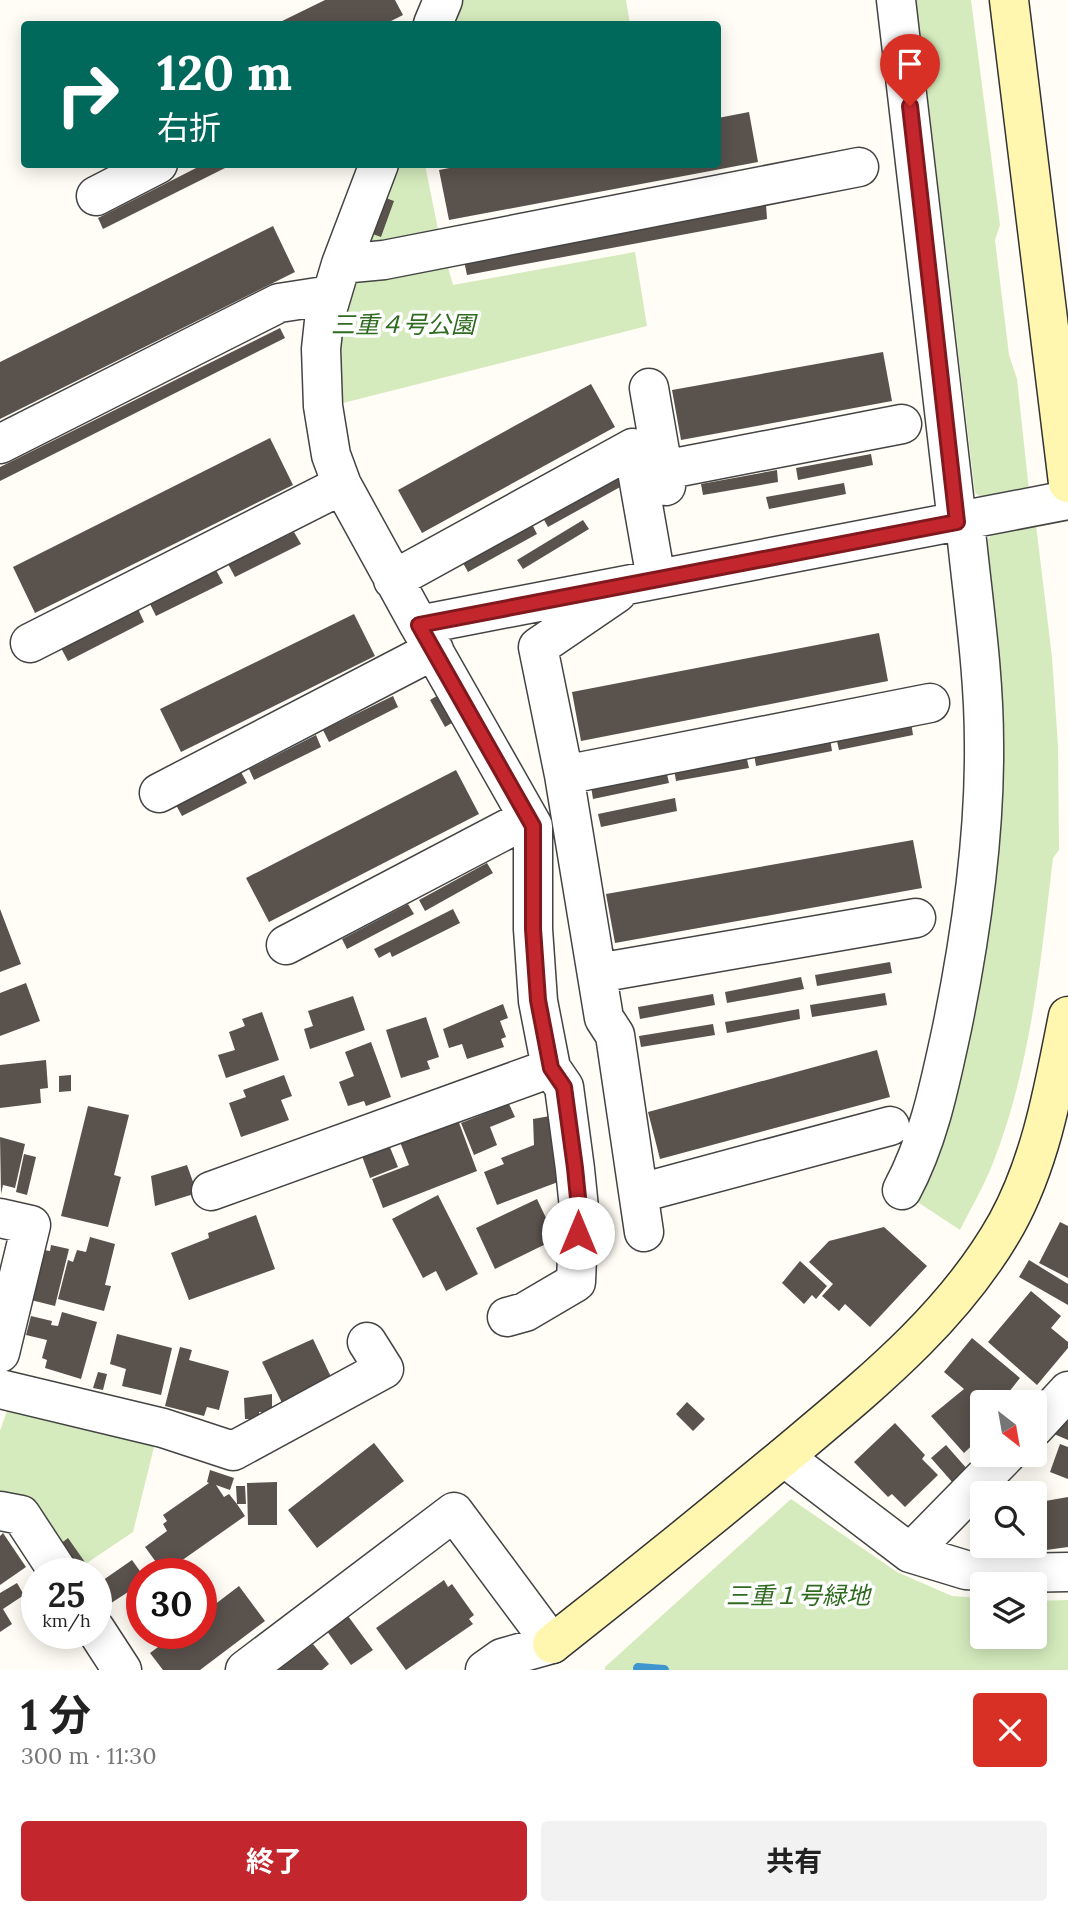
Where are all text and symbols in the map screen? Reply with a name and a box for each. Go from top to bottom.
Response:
pin [880,34,940,106]
text: 120 m [157,41,292,103]
icon: arrive [891,45,929,83]
icon: right [42,49,133,140]
text: 右折 [157,107,221,148]
park label: 三重４号公園 [331,309,478,340]
position arrow [541,1196,615,1270]
north arrow [970,1390,1046,1466]
map controls [970,1390,1047,1649]
button: search [970,1481,1047,1558]
speed limit sign: 30 [126,1558,217,1649]
text: 25 [48,1572,85,1617]
button: layers [970,1572,1047,1649]
park label: 三重１号緑地 [726,1580,873,1611]
text: km/h [42,1609,91,1632]
text: 1 分 [21,1688,91,1742]
button: close [973,1693,1047,1767]
text: 300 m · 11:30 [21,1741,156,1770]
button: 終了 [21,1821,527,1901]
button: 共有 [541,1821,1047,1901]

